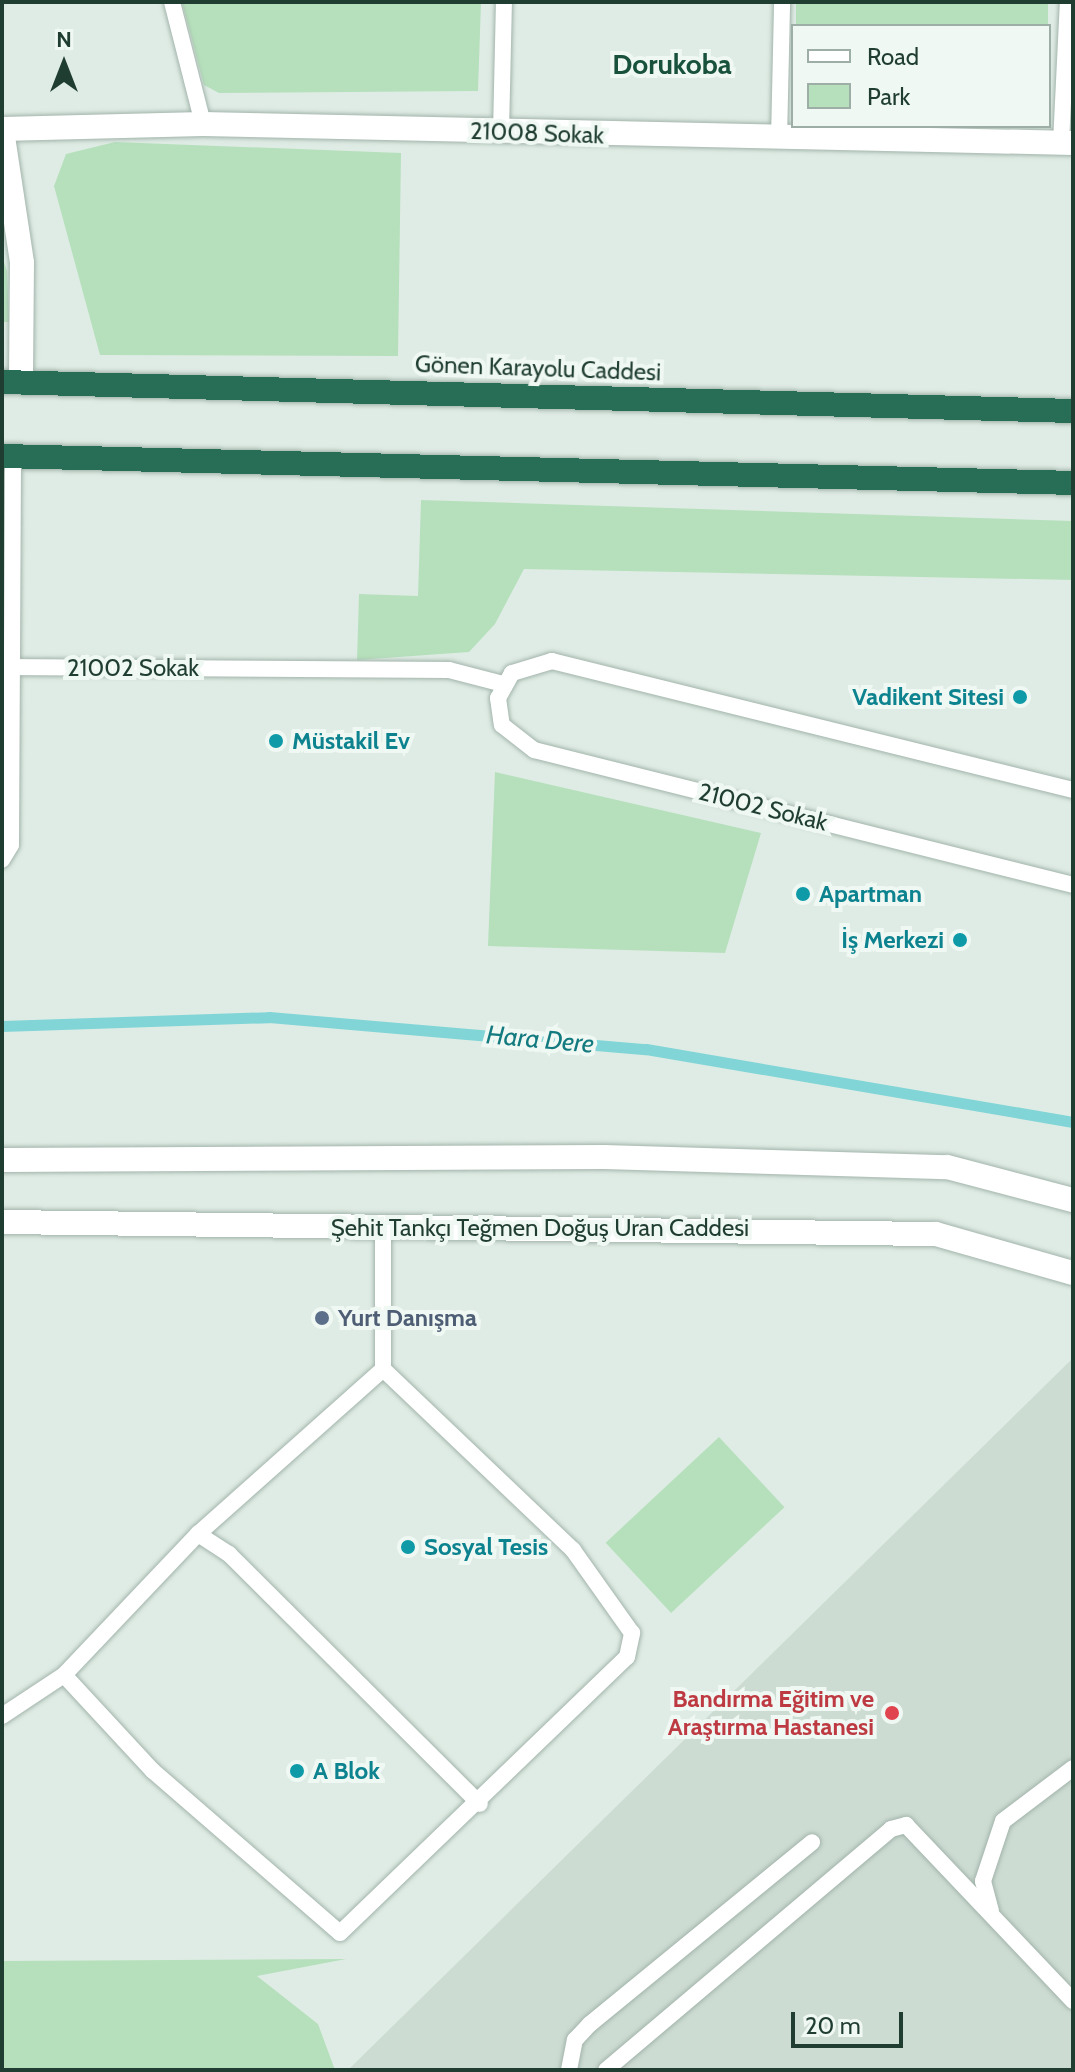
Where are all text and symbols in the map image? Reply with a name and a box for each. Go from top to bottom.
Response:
north arrow [24,24,104,104]
legend [791,24,1051,128]
text: N [56,26,72,53]
text: Road [867,42,919,71]
district label: Dorukoba [612,47,732,81]
text: Park [867,82,910,111]
street label: 21008 Sokak [470,116,604,150]
street label: Gönen Karayolu Caddesi [414,349,662,387]
street label: 21002 Sokak [67,654,199,682]
place label: Vadikent Sitesi [852,683,1004,711]
marker: Vadikent Sitesi [1011,688,1029,706]
place label: Müstakil Ev [292,727,410,755]
marker: Müstakil Ev [267,732,285,750]
street label: 21002 Sokak [695,777,831,837]
place label: Apartman [819,880,922,908]
marker: Apartman [794,885,812,903]
place label: İş Merkezi [841,926,944,954]
marker: İş Merkezi [951,931,969,949]
water label: Hara Dere [485,1020,595,1060]
street label: Şehit Tankçı Teğmen Doğuş Uran Caddesi [331,1214,749,1242]
place label: Yurt Danışma [338,1304,477,1332]
marker: Yurt Danışma [313,1309,331,1327]
place label: Sosyal Tesis [424,1533,548,1561]
marker: Sosyal Tesis [399,1538,417,1556]
place label: Bandırma Eğitim ve Araştırma Hastanesi [668,1685,874,1741]
marker: Bandırma Eğitim ve Araştırma Hastanesi [881,1702,903,1724]
place label: A Blok [313,1757,380,1785]
marker: A Blok [288,1762,306,1780]
scale bar [795,1996,907,2046]
text: 20 m [805,2011,861,2040]

